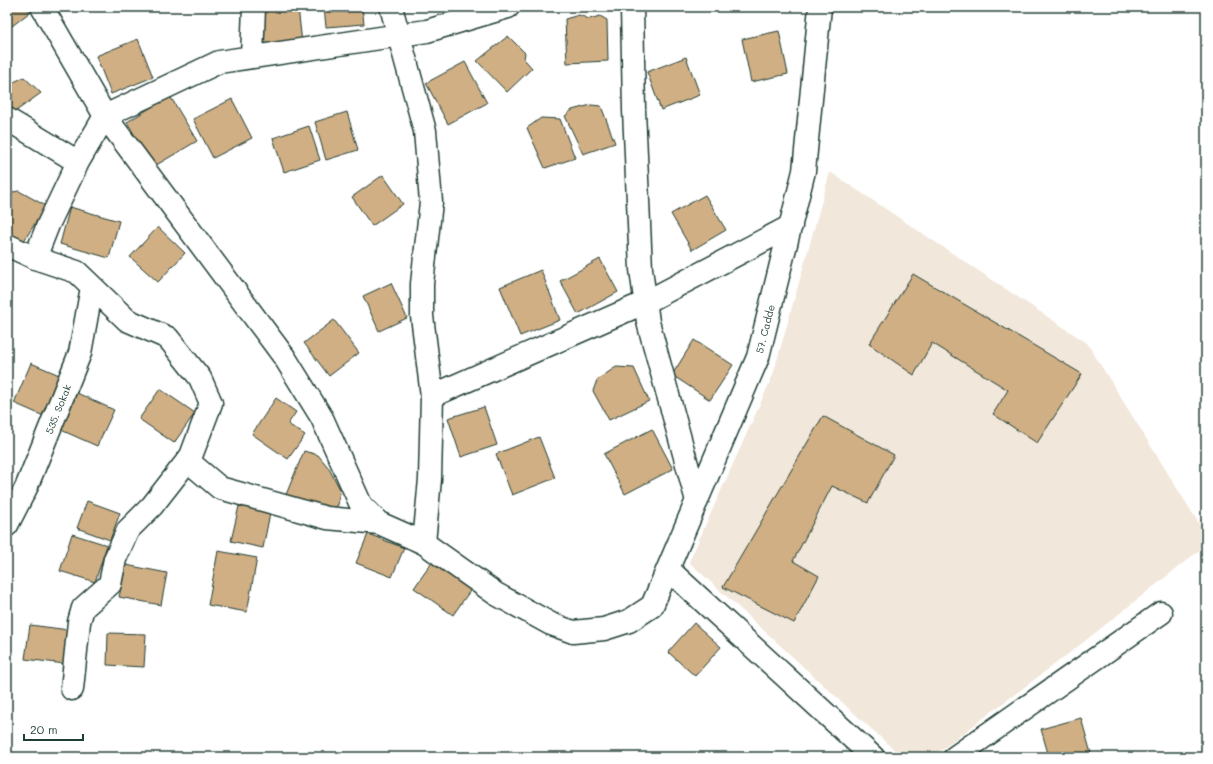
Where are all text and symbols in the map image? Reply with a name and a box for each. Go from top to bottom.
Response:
street label: 57. Cadde [752,303,778,355]
street label: 535. Sokak [42,382,74,436]
scale bar [24,716,83,742]
text: 20 m [30,721,58,737]

